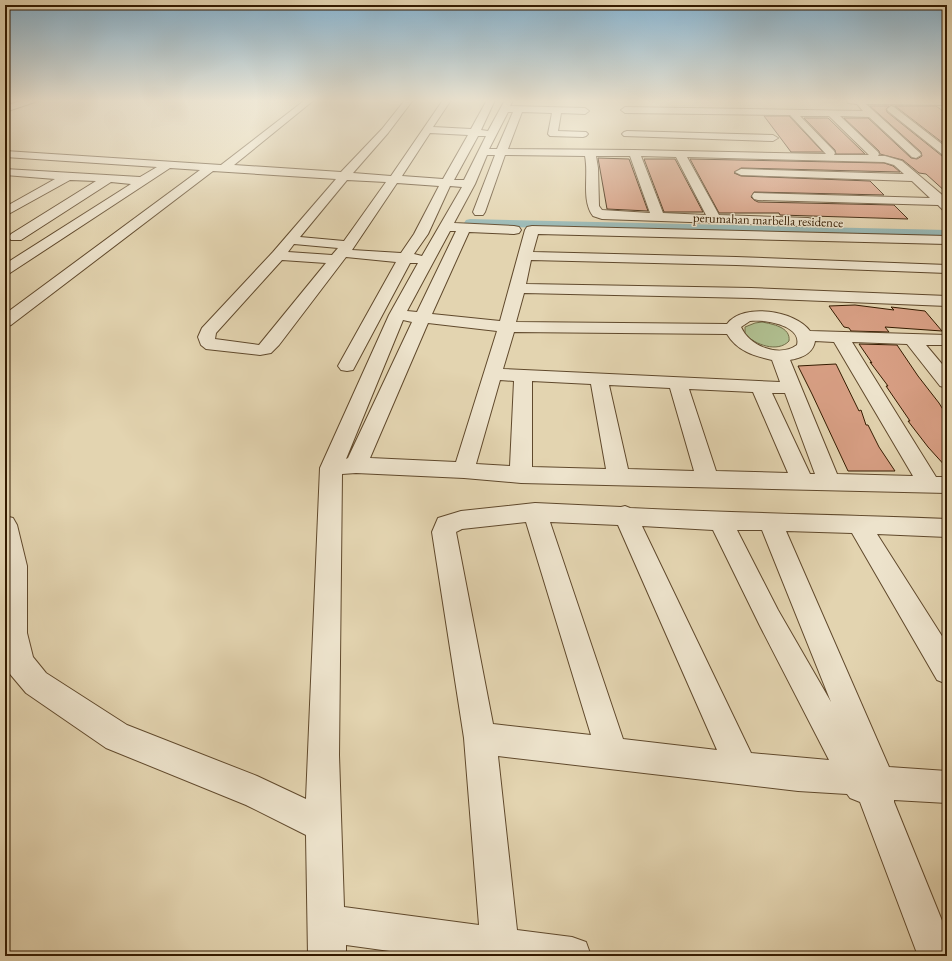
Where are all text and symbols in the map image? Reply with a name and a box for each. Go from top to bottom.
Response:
street label: perumahan marbella residence [692,209,844,231]

